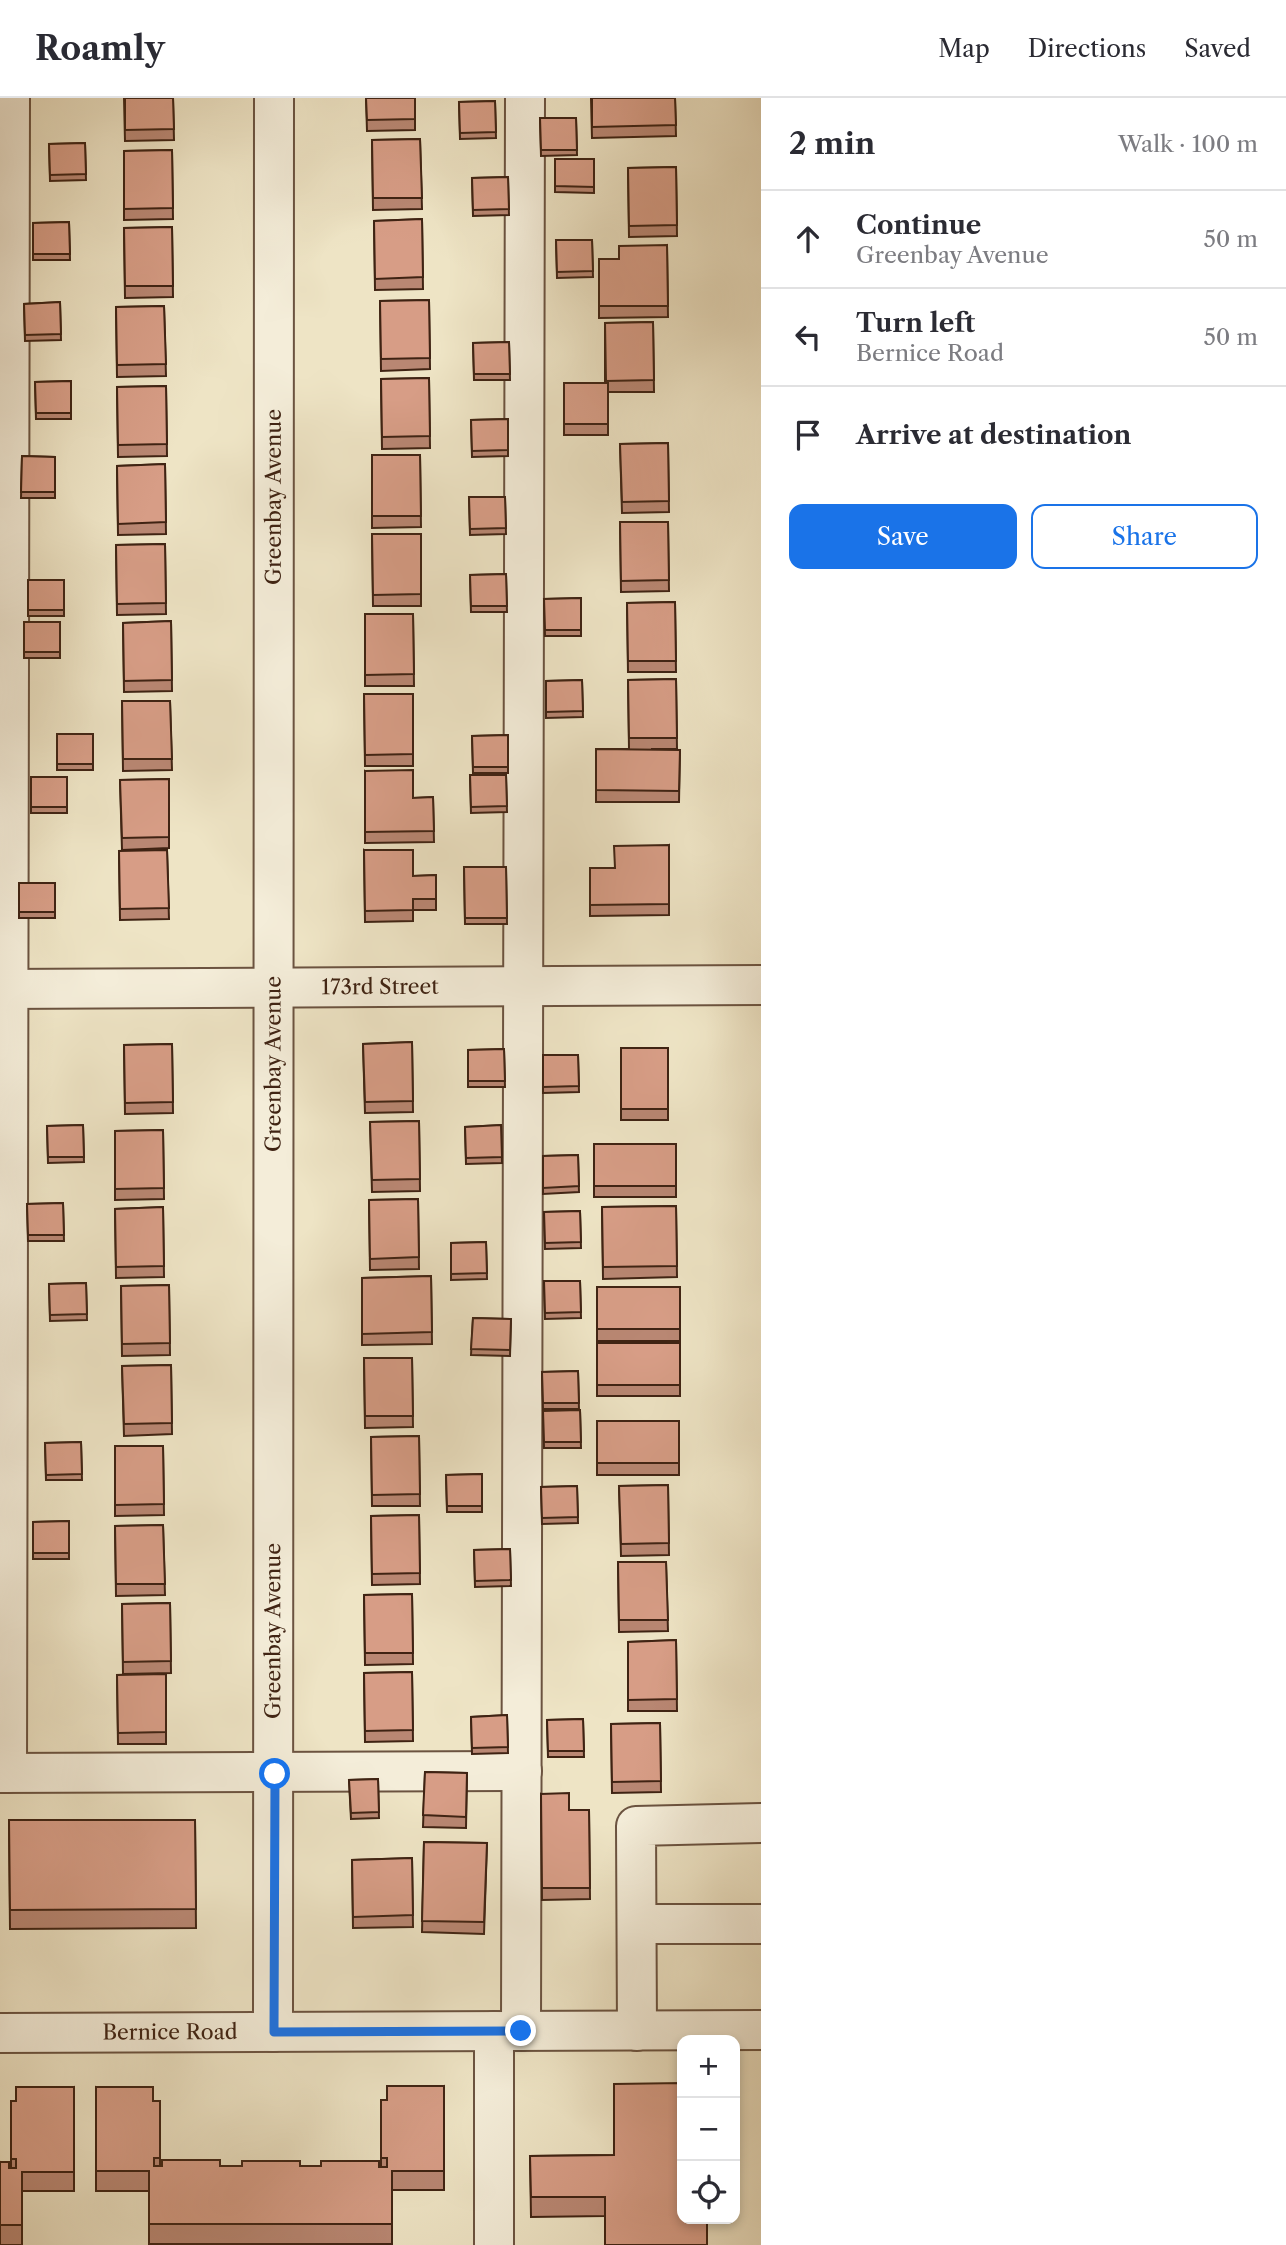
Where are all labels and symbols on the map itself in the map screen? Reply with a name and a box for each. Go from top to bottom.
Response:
street label: Greenbay Avenue [261,409,286,585]
street label: 173rd Street [321,974,439,999]
street label: Greenbay Avenue [260,976,286,1152]
street label: Greenbay Avenue [260,1543,285,1719]
route start [259,1758,290,1789]
route end [505,2015,536,2046]
street label: Bernice Road [102,2019,238,2045]

